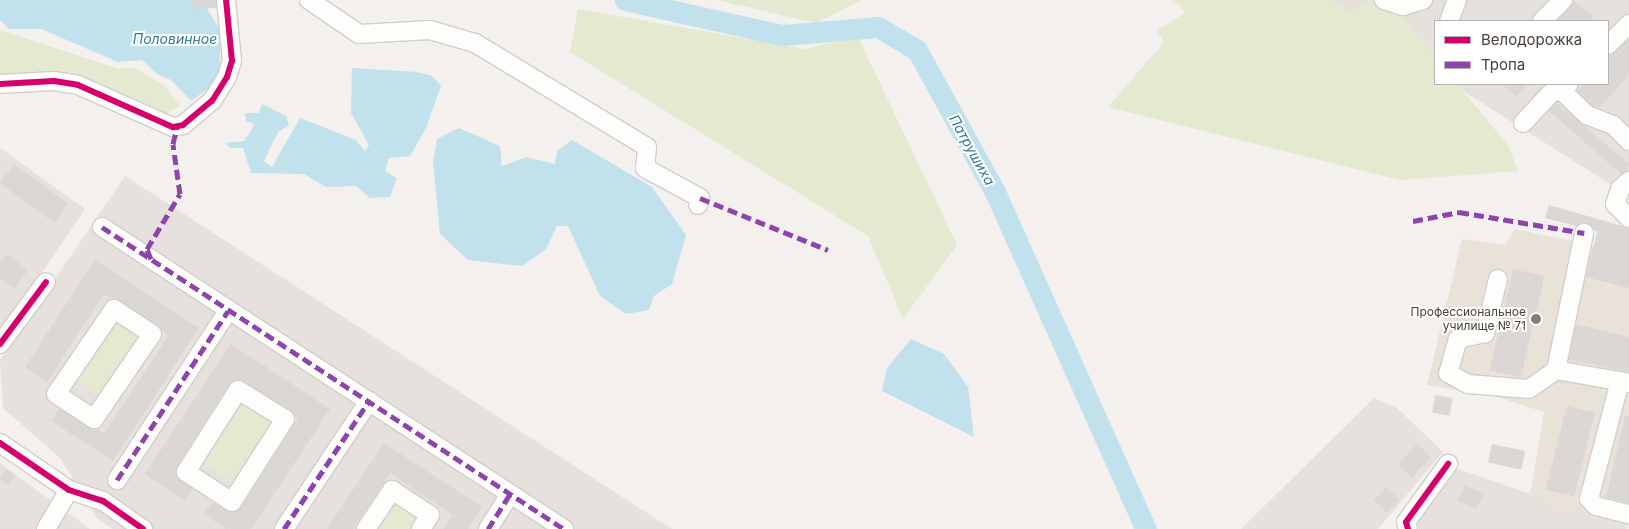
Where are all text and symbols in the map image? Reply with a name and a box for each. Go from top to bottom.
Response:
legend [1434,20,1609,85]
text: Велодорожка [1481,30,1582,49]
water label: Половинное [133,31,217,47]
text: Тропа [1481,55,1525,74]
water label: Патрушиха [946,112,998,188]
place label: Профессиональное училище № 71 [1411,305,1526,333]
marker: Профессиональное училище № 71 [1530,313,1542,325]

